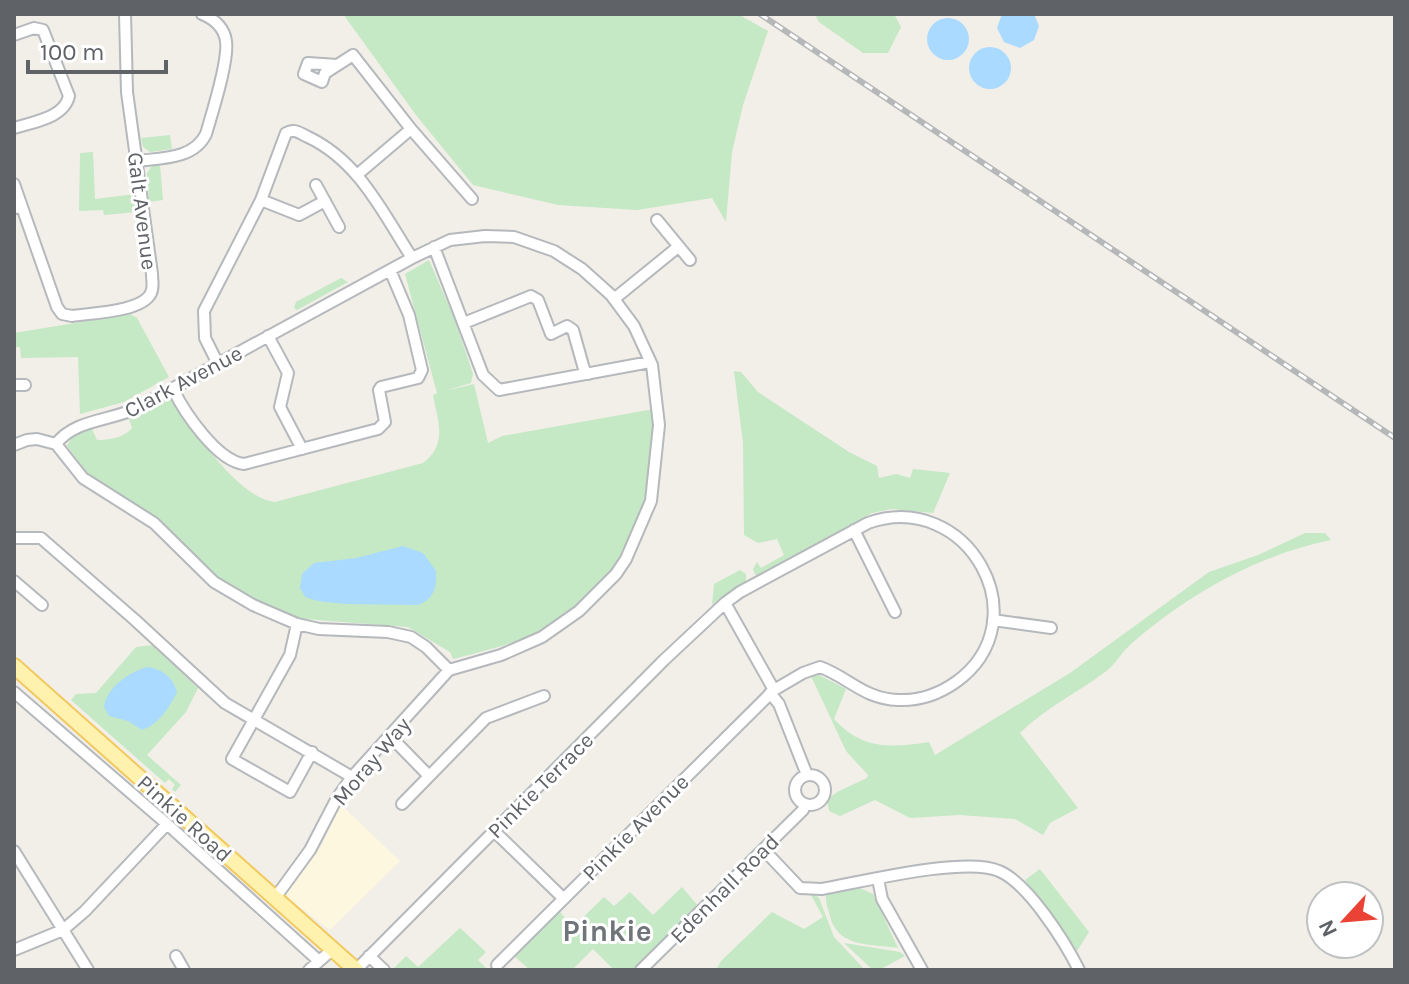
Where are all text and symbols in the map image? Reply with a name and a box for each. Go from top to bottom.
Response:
scale bar [28,24,166,74]
text: 100 m [40,38,105,66]
street label: Galt Avenue [122,151,162,271]
street label: Clark Avenue [120,340,247,424]
street label: Moray Way [327,712,416,811]
street label: Pinkie Terrace [482,727,599,844]
street label: Pinkie Avenue [577,769,694,886]
street label: Pinkie Road [132,770,237,868]
street label: Edenhall Road [665,829,785,949]
north arrow [1305,880,1385,960]
district label: Pinkie [562,913,652,949]
text: N [1313,916,1343,941]

